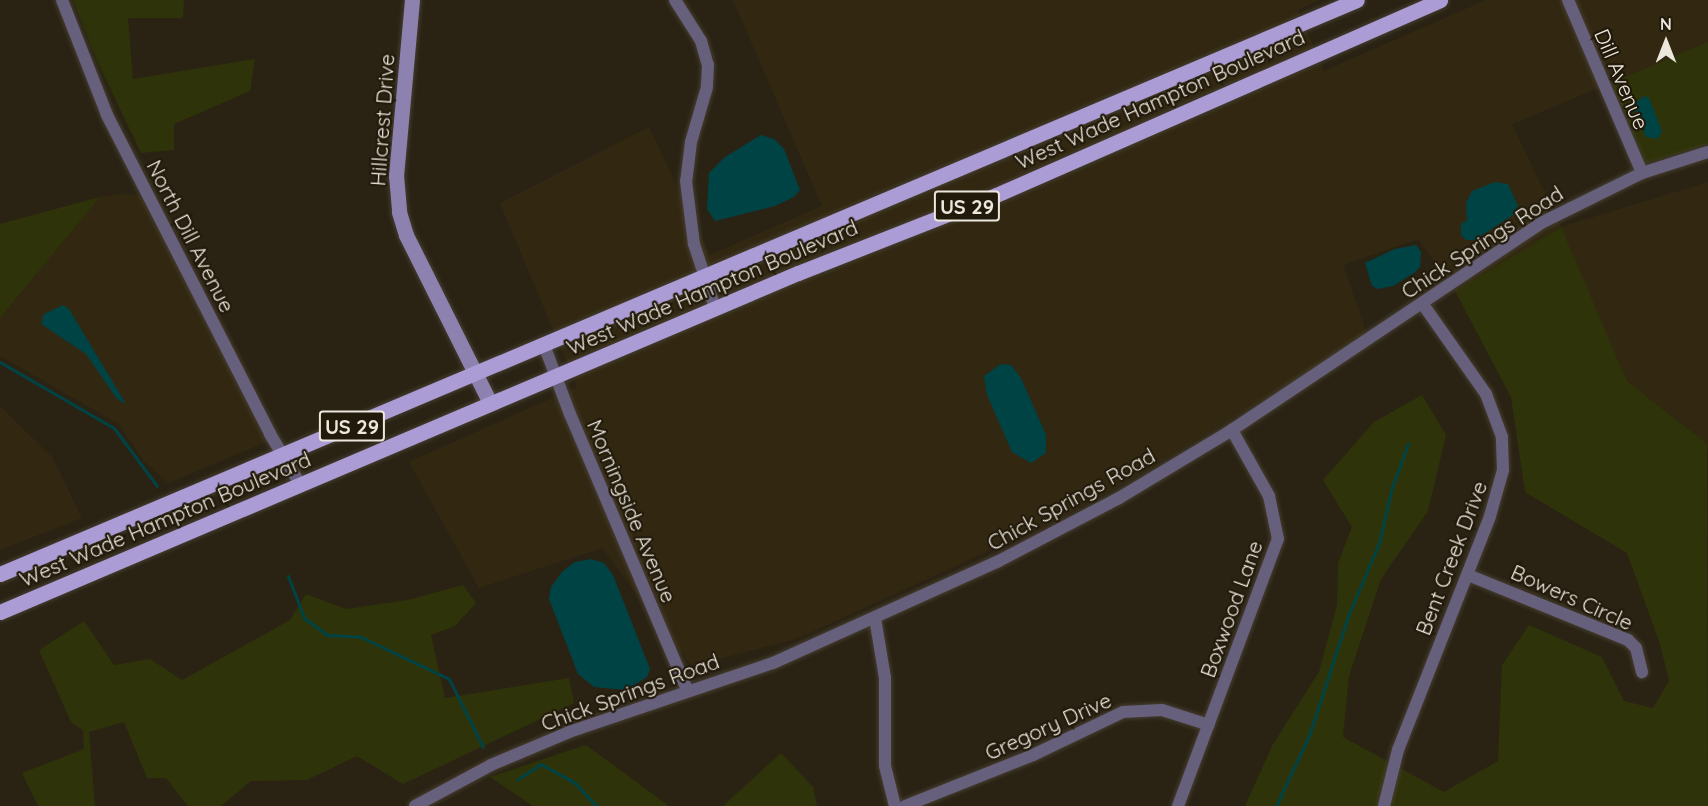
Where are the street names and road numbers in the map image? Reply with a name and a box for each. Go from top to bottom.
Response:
street label: West Wade Hampton Boulevard [1012,24,1308,174]
street label: Dill Avenue [1590,25,1654,133]
street label: Hillcrest Drive [365,53,399,187]
street label: North Dill Avenue [142,156,240,316]
street label: Chick Springs Road [1396,180,1568,304]
road number: US 29 [932,189,1002,223]
street label: West Wade Hampton Boulevard [563,214,861,360]
road number: US 29 [318,409,386,443]
street label: Morningside Avenue [582,416,682,606]
street label: Chick Springs Road [983,442,1159,556]
street label: West Wade Hampton Boulevard [16,446,314,592]
street label: Bent Creek Drive [1410,477,1492,639]
street label: Boxwood Lane [1195,537,1267,681]
street label: Bowers Circle [1507,559,1637,635]
street label: Chick Springs Road [537,648,723,736]
street label: Gregory Drive [981,687,1115,765]

